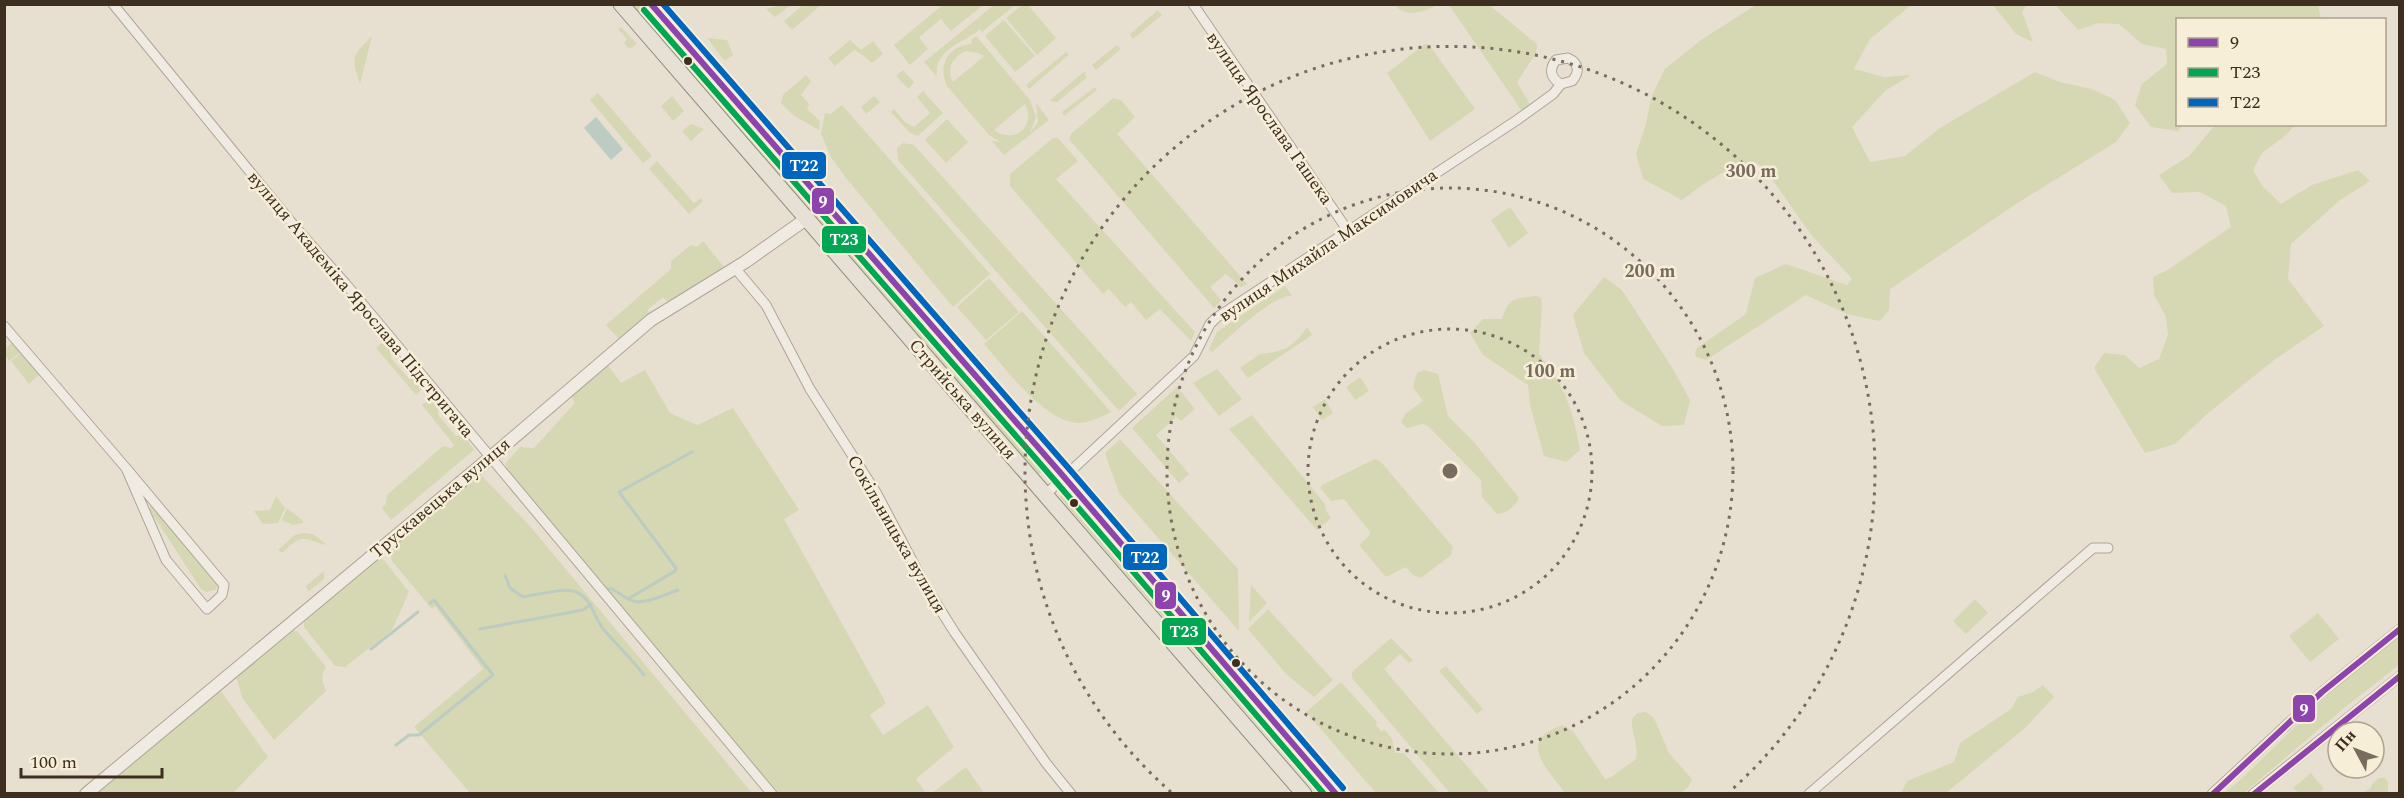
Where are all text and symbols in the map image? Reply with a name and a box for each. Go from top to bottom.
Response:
legend [2176,18,2386,126]
street label: вулиця Ярослава Гашека [1199,26,1340,211]
text: 9 [2230,29,2239,56]
unlabelled marker [682,55,694,67]
text: Т23 [2230,59,2260,86]
text: Т22 [2230,89,2260,116]
line badge: Т22 [781,151,827,180]
text: Т22 [789,154,819,178]
text: 300 m [1725,158,1777,185]
street label: вулиця Михайла Максимовича [1213,162,1443,329]
street label: вулиця Академіка Ярослава Підстригача [241,165,481,444]
line badge: 9 [811,187,835,215]
text: 9 [819,190,828,214]
line badge: Т23 [821,225,867,254]
text: Т23 [829,228,859,252]
text: 200 m [1624,258,1676,285]
street label: Стрийська вулиця [902,333,1023,466]
text: 100 m [1524,358,1576,385]
street label: Трускавецька вулиця [364,431,517,565]
street label: Сокільницька вулиця [840,450,953,619]
centre of rings [1440,461,1460,481]
unlabelled marker [1068,497,1080,509]
line badge: Т22 [1122,543,1168,571]
text: Т22 [1130,546,1160,570]
line badge: 9 [1154,581,1177,610]
text: 9 [1162,584,1171,608]
line badge: Т23 [1161,617,1207,646]
text: Т23 [1169,620,1199,644]
unlabelled marker [1230,657,1242,669]
line badge: 9 [2292,694,2316,723]
text: 9 [2300,698,2309,722]
north arrow [2326,720,2386,780]
text: Пн [2329,724,2362,757]
scale bar [21,741,162,779]
text: 100 m [30,749,77,776]

